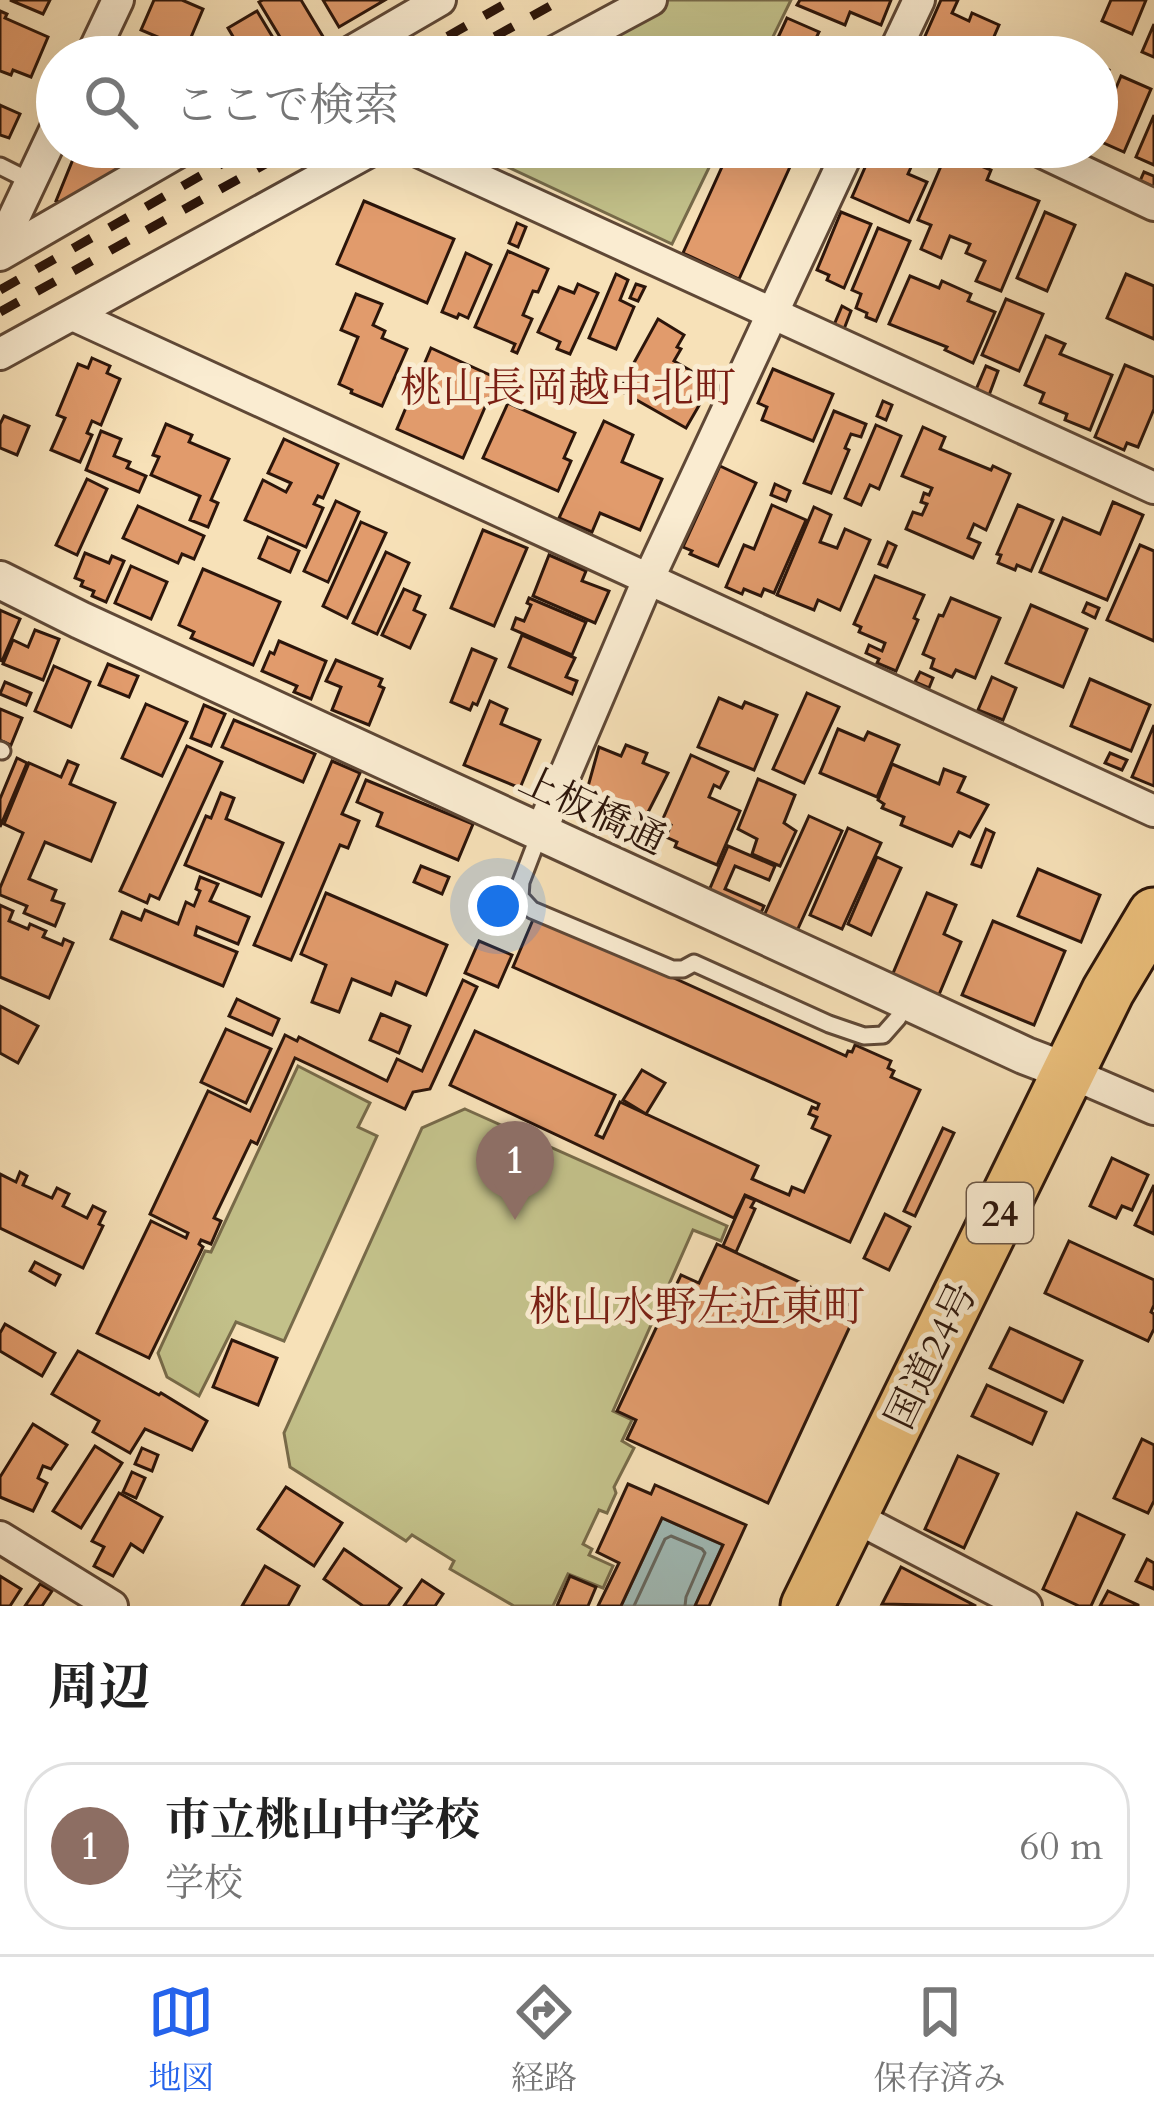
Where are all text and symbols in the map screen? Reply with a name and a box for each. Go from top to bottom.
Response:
search box [36,36,1118,168]
icon: search [78,69,144,135]
text: ここで検索 [174,75,399,136]
district label: 桃山長岡越中北町 [400,360,736,417]
street label: 上板橋通 [510,753,674,867]
your location [468,876,528,936]
pin: 1 [476,1121,554,1220]
road number: 24 [967,1183,1033,1243]
street label: 国道24号 [873,1274,990,1438]
district label: 桃山水野左近東町 [529,1279,865,1336]
text: 周辺 [48,1653,150,1723]
text: 市立桃山中学校 [165,1790,480,1851]
text: 1 [80,1820,100,1873]
text: 60 m [1020,1820,1103,1873]
text: 学校 [165,1857,243,1910]
tab: 地図 [148,1979,214,2101]
tab: 経路 [511,1979,577,2101]
tab: 保存済み [874,1979,1006,2101]

